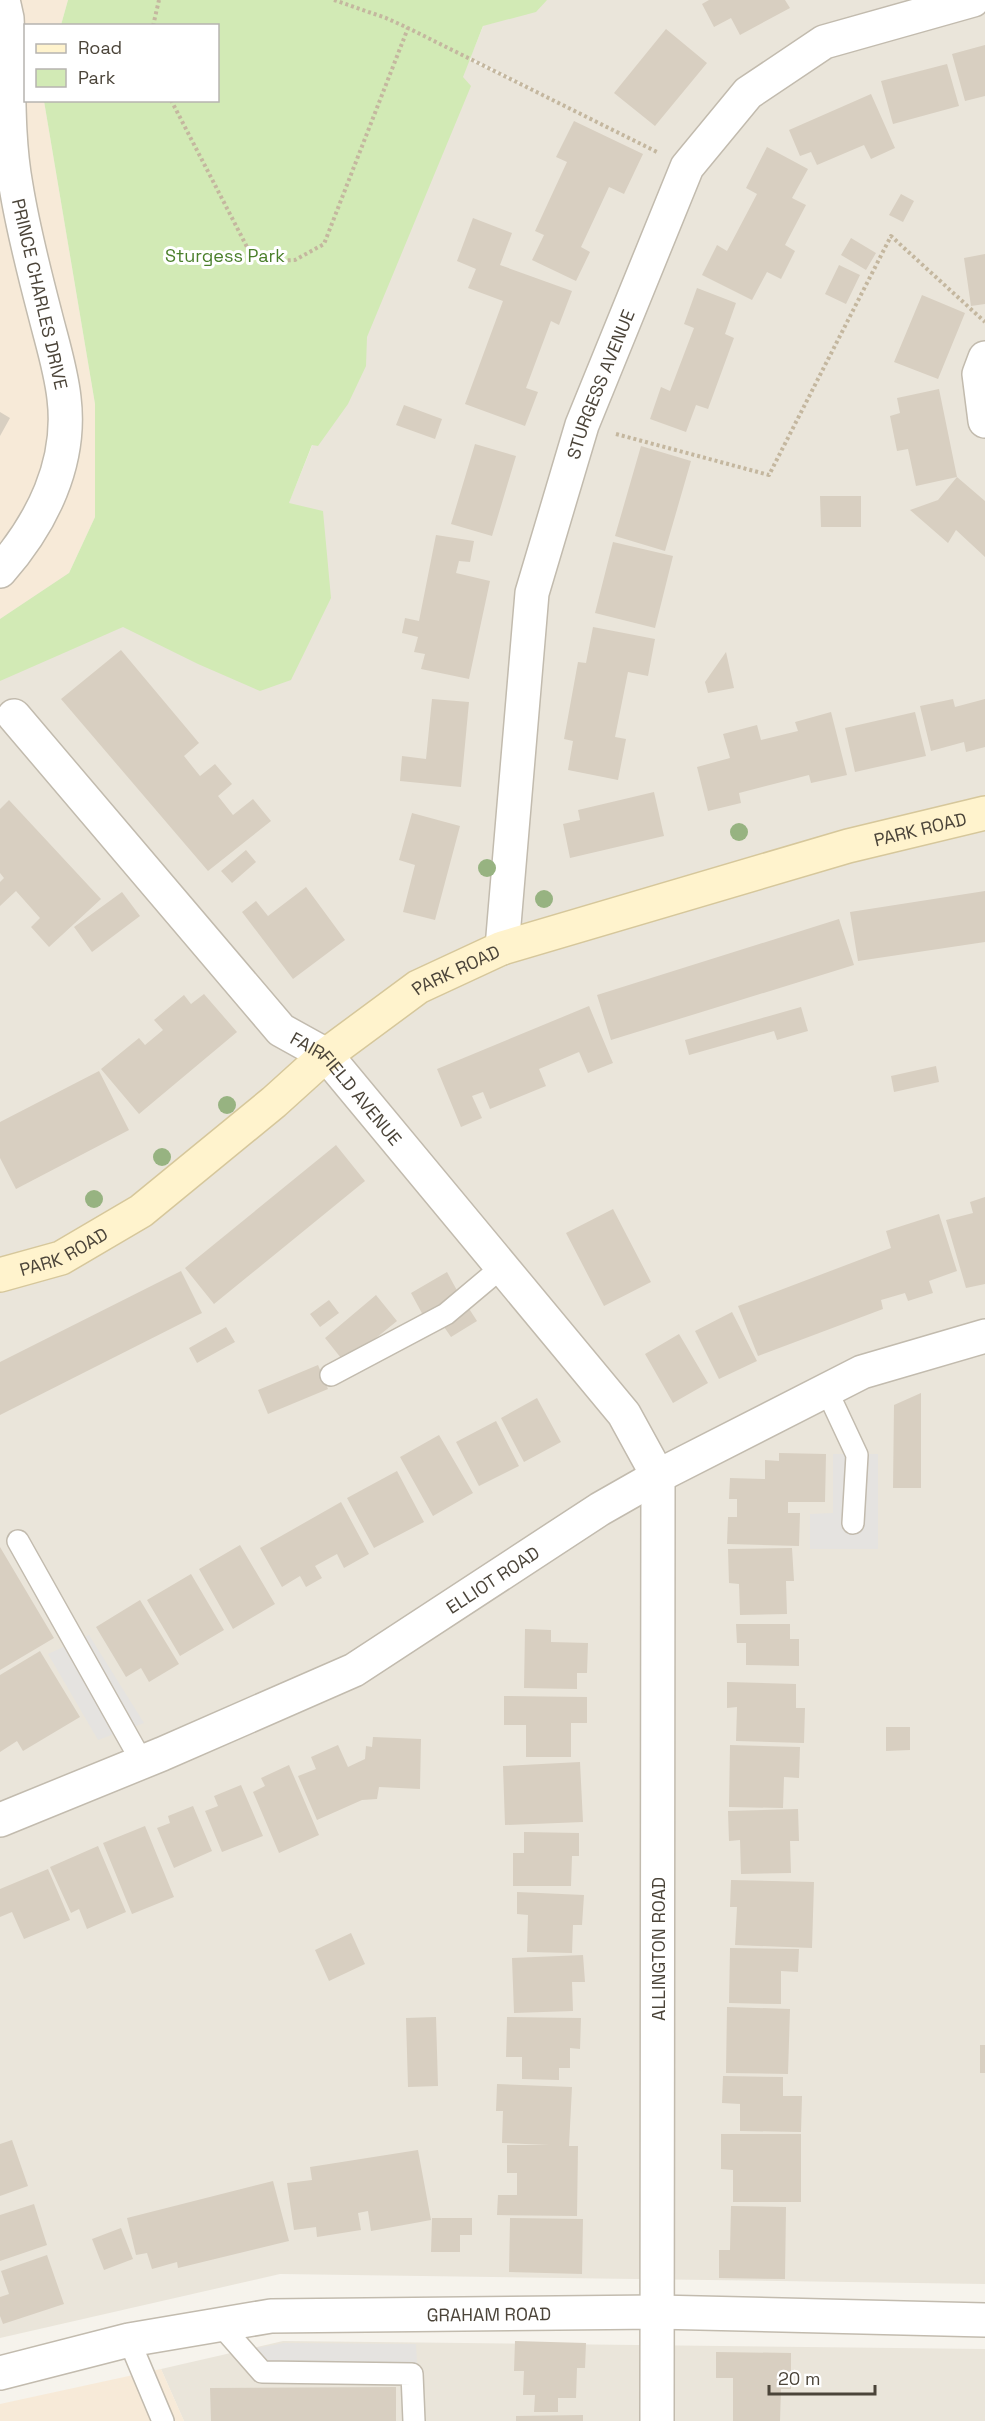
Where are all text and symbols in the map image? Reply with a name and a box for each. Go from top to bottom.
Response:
legend [24,24,219,102]
text: Road [78,36,122,59]
text: Park [78,66,116,89]
street label: PRINCE CHARLES DRIVE [7,196,73,392]
park label: Sturgess Park [165,244,285,267]
street label: STURGESS AVENUE [561,306,639,462]
street label: PARK ROAD [871,806,969,851]
street label: PARK ROAD [406,939,503,1000]
street label: FAIRFIELD AVENUE [287,1026,407,1150]
street label: PARK ROAD [17,1222,112,1281]
street label: ELLIOT ROAD [441,1540,544,1618]
street label: ALLINGTON ROAD [647,1877,670,2021]
street label: GRAHAM ROAD [426,2302,551,2326]
scale bar [769,2358,876,2396]
text: 20 m [778,2367,821,2390]

